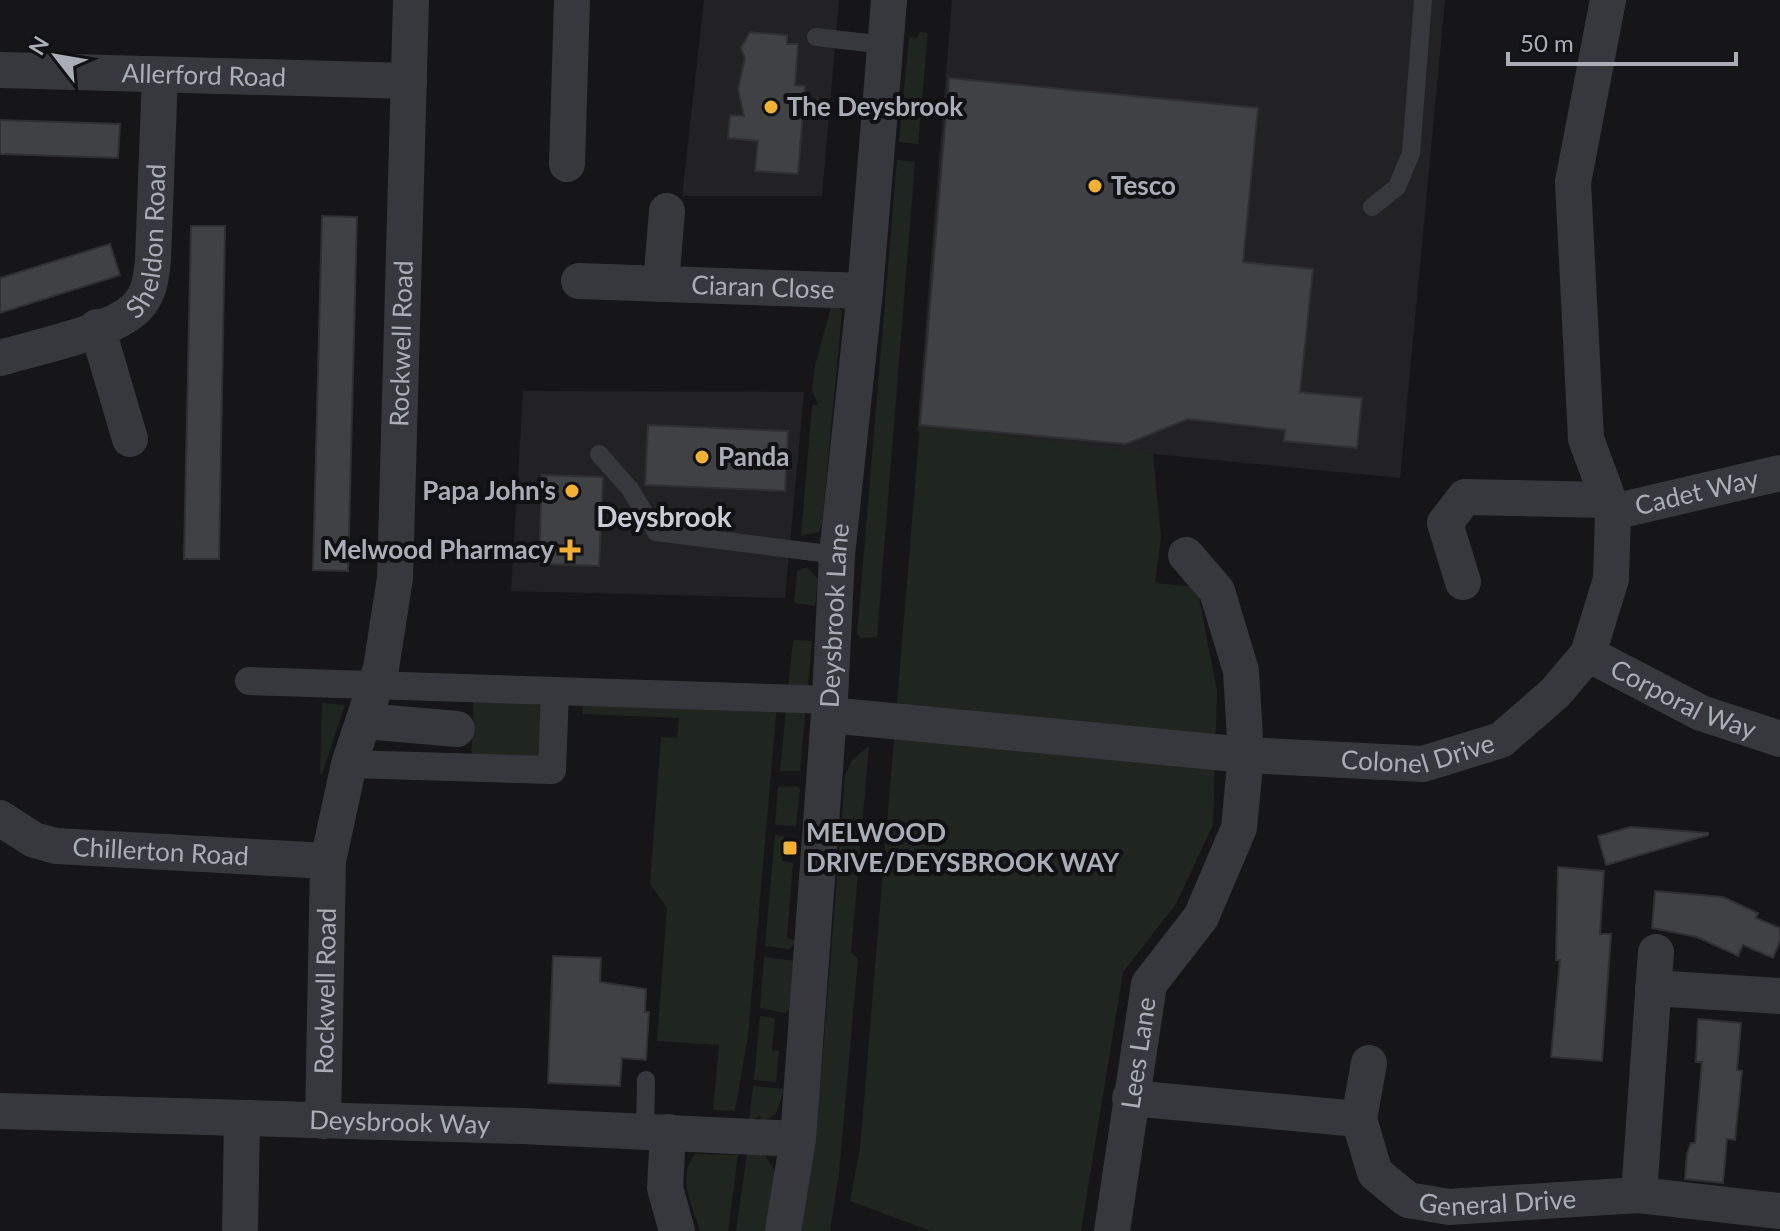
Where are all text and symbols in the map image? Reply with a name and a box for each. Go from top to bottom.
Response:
north arrow [16,16,96,96]
scale bar [1508,16,1736,66]
text: 50 m [1520,28,1574,57]
text: N [22,31,54,60]
street label: Allerford Road [121,56,287,93]
place label: The Deysbrook [787,90,963,122]
marker: The Deysbrook [762,98,780,116]
street label: Sheldon Road [118,163,172,325]
place label: Tesco [1111,169,1176,201]
marker: Tesco [1086,177,1104,195]
street label: Rockwell Road [382,260,419,427]
street label: Ciaran Close [691,268,835,305]
place label: Panda [718,440,790,472]
marker: Panda [693,448,711,466]
street label: Cadet Way [1632,461,1762,521]
place label: Papa John's [422,474,556,506]
marker: Papa John's [563,482,581,500]
district label: Deysbrook [596,499,732,533]
street label: Deysbrook Lane [813,522,855,709]
place label: Melwood Pharmacy [323,533,554,565]
marker: Melwood Pharmacy [561,541,579,559]
street label: Corporal Way [1606,652,1761,745]
street label: Colonel Drive [1340,726,1498,779]
place label: MELWOOD DRIVE/DEYSBROOK WAY [806,816,1120,878]
street label: Chillerton Road [72,830,250,872]
marker: MELWOOD DRIVE/DEYSBROOK WAY [781,839,799,857]
street label: Rockwell Road [307,907,342,1075]
street label: Lees Lane [1114,995,1162,1111]
street label: Deysbrook Way [309,1103,492,1140]
street label: General Drive [1417,1182,1577,1222]

